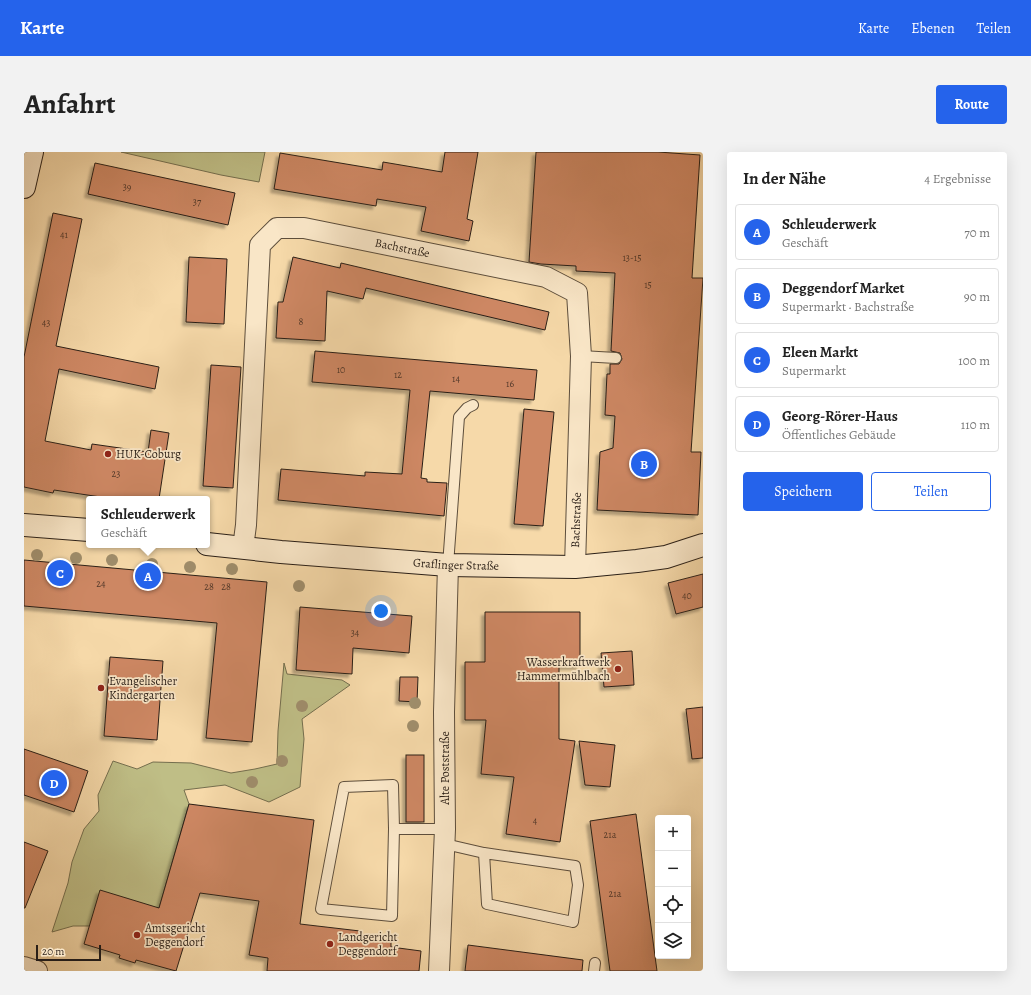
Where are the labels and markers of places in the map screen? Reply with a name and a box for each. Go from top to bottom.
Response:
place label: HUK-Coburg [116,446,181,462]
marker: HUK-Coburg [103,449,113,459]
pin: B [631,449,657,479]
pin: C [47,558,73,588]
pin: A [135,561,161,591]
place label: Wasserkraftwerk Hammermühlbach [517,654,611,684]
marker: Wasserkraftwerk Hammermühlbach [613,664,623,674]
place label: Evangelischer Kindergarten [109,673,177,703]
marker: Evangelischer Kindergarten [96,683,106,693]
pin: D [41,768,67,798]
place label: Amtsgericht Deggendorf [144,920,206,950]
place label: Landgericht Deggendorf [338,929,399,959]
marker: Amtsgericht Deggendorf [132,930,142,940]
marker: Landgericht Deggendorf [325,939,335,949]

